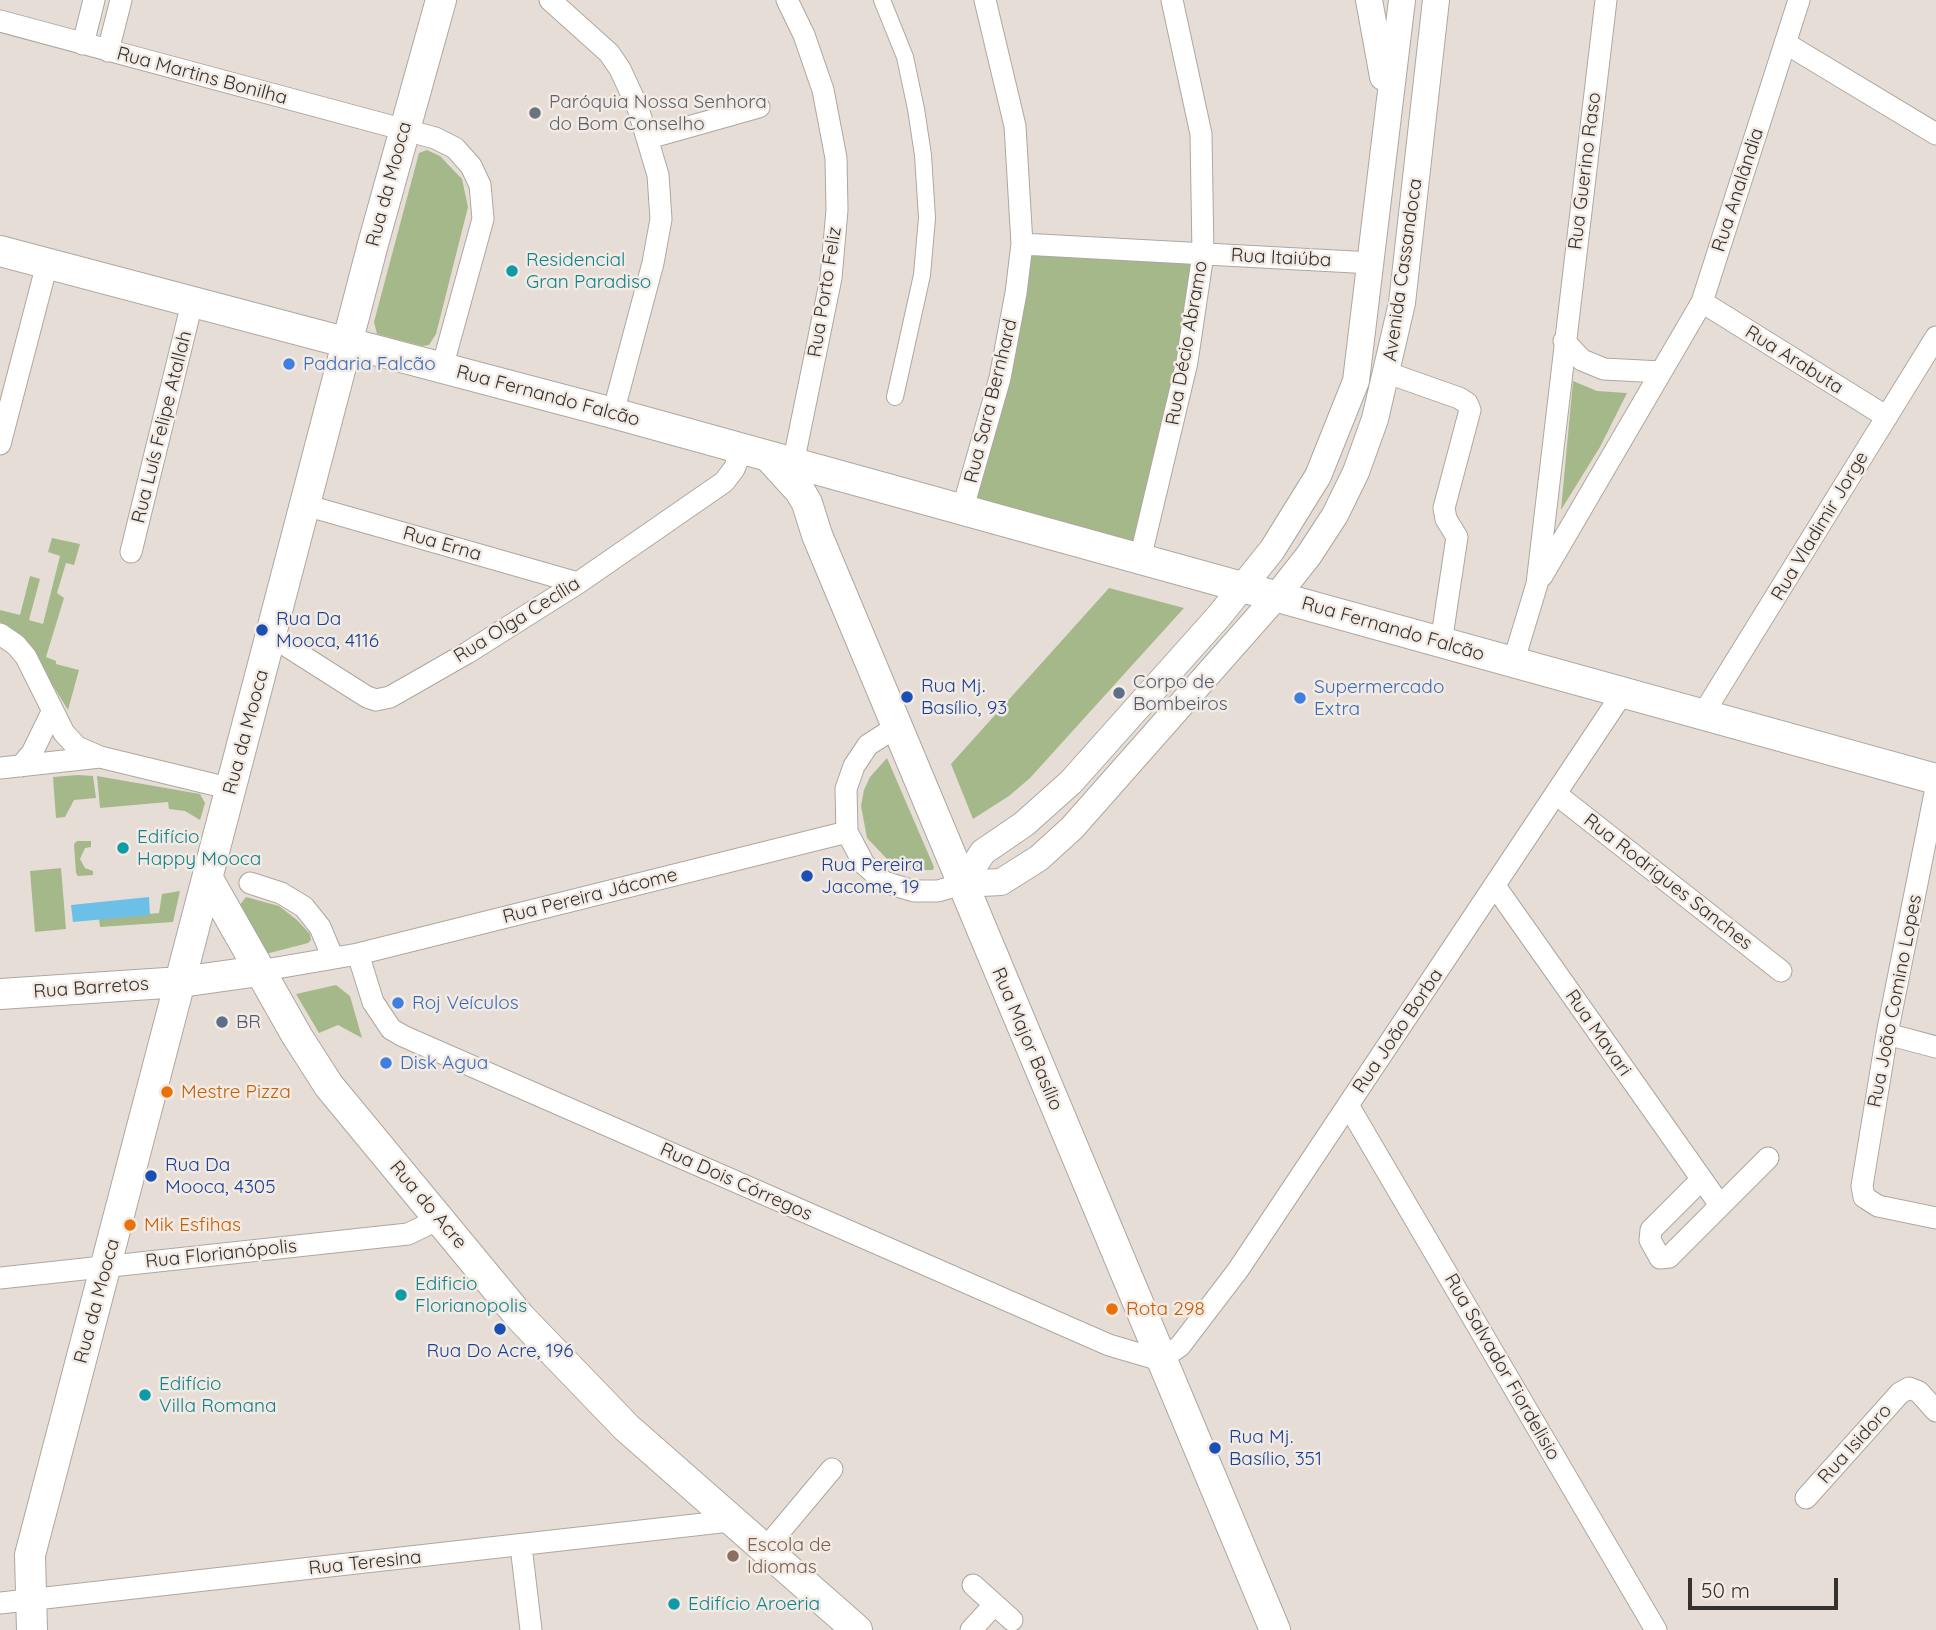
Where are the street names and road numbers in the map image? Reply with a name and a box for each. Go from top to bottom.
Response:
street label: Rua Martins Bonilha [114,42,290,110]
street label: Rua Guerino Raso [1564,91,1606,251]
street label: Rua da Mooca [361,119,417,249]
street label: Rua Analândia [1707,125,1769,255]
street label: Avenida Cassandoca [1379,177,1427,363]
street label: Rua Porto Feliz [803,225,847,359]
street label: Rua Itaiúba [1230,244,1332,272]
street label: Rua Décio Abramo [1161,259,1213,427]
street label: Rua Sara Bernhard [960,317,1022,485]
street label: Rua Arabuta [1741,321,1847,399]
street label: Rua Luís Felipe Atallah [127,328,197,526]
street label: Rua Fernando Falcão [454,361,642,431]
street label: Rua Vladimir Jorge [1767,447,1873,605]
street label: Rua Erna [400,522,484,566]
street label: Rua Olga Cecília [450,572,584,668]
street label: Rua Fernando Falcão [1299,592,1487,666]
street label: Rua da Mooca [218,667,274,797]
street label: Rua Rodrigues Sanches [1579,809,1757,955]
street label: Rua Pereira Jácome [500,863,680,929]
street label: Rua João Comino Lopes [1863,893,1927,1109]
street label: Rua Major Basílio [987,964,1067,1114]
street label: Rua João Borba [1348,965,1448,1097]
street label: Rua Barretos [33,973,149,1003]
street label: Rua Mavari [1560,986,1636,1080]
street label: Rua Dois Córregos [656,1138,816,1226]
street label: Rua do Acre [385,1156,471,1254]
street label: Rua Florianópolis [144,1235,298,1273]
street label: Rua da Mooca [69,1236,125,1366]
street label: Rua Salvador Fiordelisio [1439,1270,1565,1464]
street label: Rua Isidoro [1813,1400,1897,1488]
street label: Rua Teresina [308,1546,422,1580]

